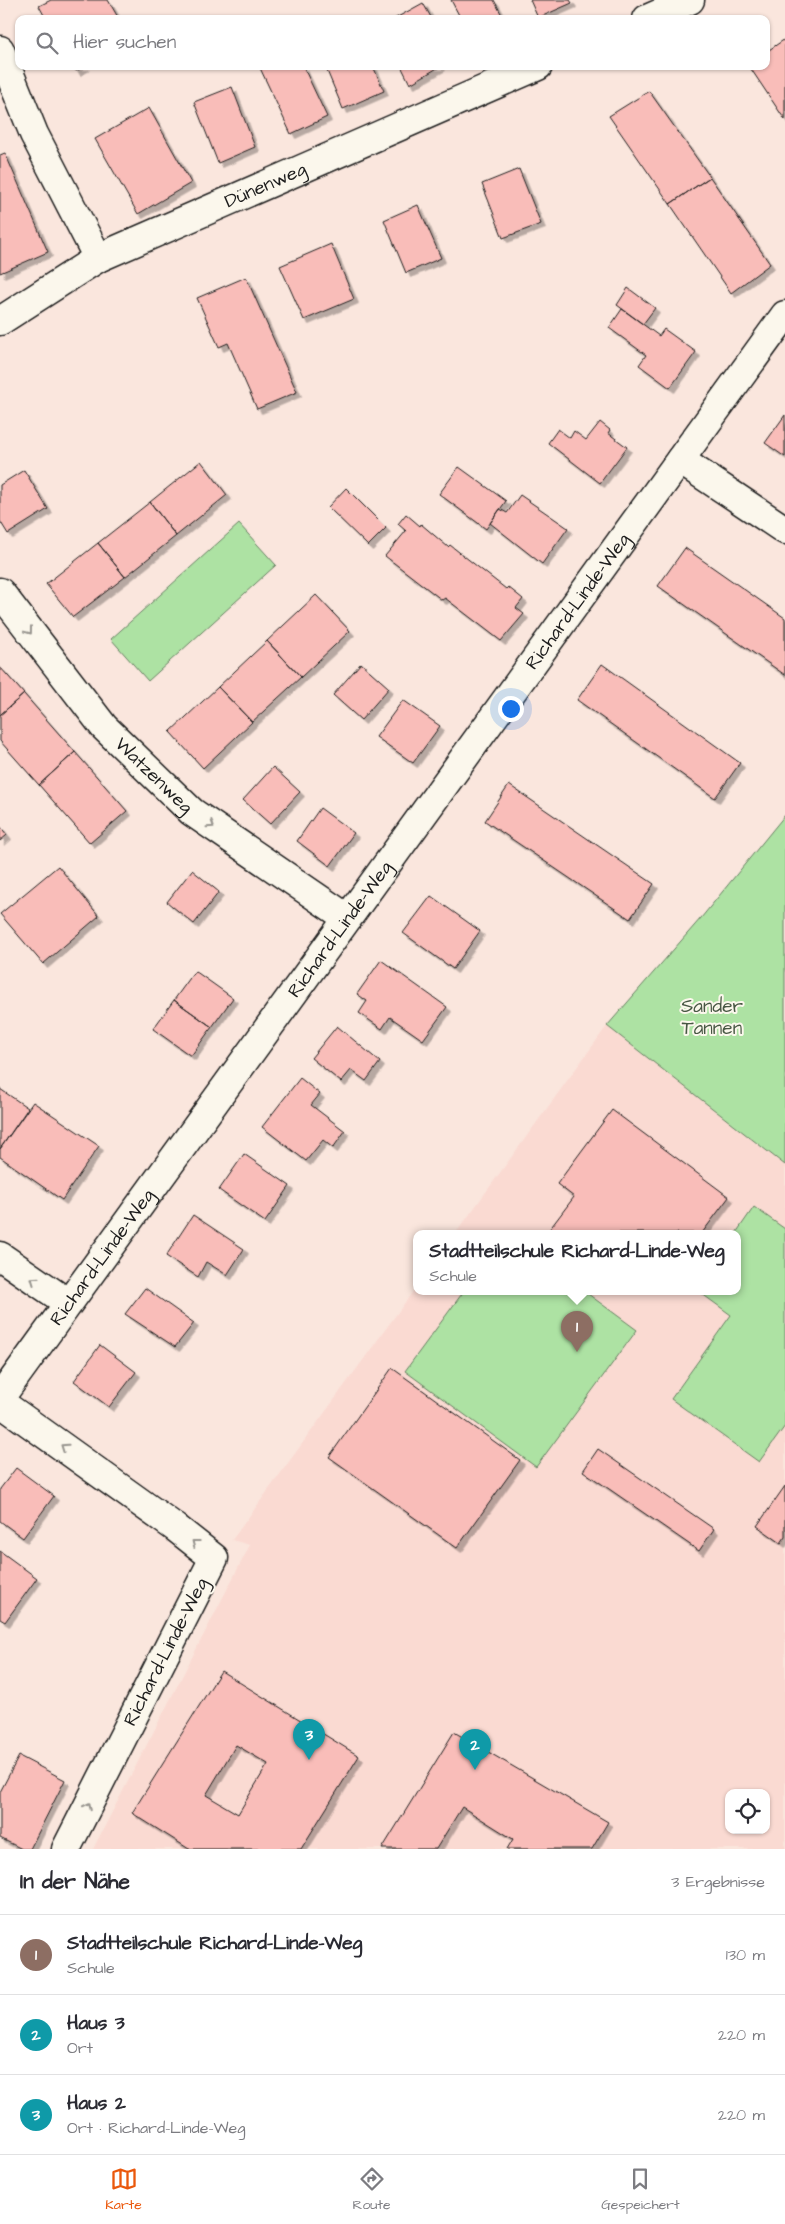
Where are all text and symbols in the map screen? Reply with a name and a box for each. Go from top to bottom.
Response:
search box [15,15,770,70]
icon: search [33,29,61,57]
text: Hier suchen [73,29,176,56]
street label: Dünenweg [220,155,311,215]
street label: Richard-Linde-Weg [519,527,637,675]
one-way arrow [24,625,32,634]
your location [498,696,524,722]
street label: Watzenweg [109,731,199,821]
one-way arrow [206,819,215,829]
street label: Richard-Linde-Weg [281,855,400,1003]
park label: Sander Tannen [681,993,743,1042]
street label: Richard-Linde-Weg [43,1183,162,1331]
popup [413,1230,741,1295]
text: Stadtteilschule Richard-Linde-Weg [429,1238,725,1265]
text: Schule [429,1265,477,1287]
one-way arrow [30,1277,40,1286]
pin: 1 [561,1311,593,1352]
one-way arrow [60,1444,70,1453]
one-way arrow [192,1540,201,1548]
street label: Richard-Linde-Weg [117,1573,216,1731]
pin: 3 [293,1719,325,1760]
pin: 2 [459,1729,491,1770]
map controls [725,1789,770,1834]
button: locate [725,1789,770,1834]
one-way arrow [82,1802,92,1811]
text: In der Nähe [20,1867,130,1896]
text: 3 Ergebnisse [671,1871,765,1893]
text: Stadtteilschule Richard-Linde-Weg [67,1930,362,1957]
text: 1 [35,1944,37,1966]
text: 130 m [726,1944,765,1966]
text: Schule [67,1957,115,1979]
text: Haus 3 [67,2010,125,2037]
text: 2 [31,2024,41,2046]
text: 220 m [718,2024,765,2046]
text: Ort [67,2037,93,2059]
text: Haus 2 [67,2090,126,2117]
text: 3 [32,2104,40,2126]
text: 220 m [718,2104,765,2126]
text: Ort · Richard-Linde-Weg [67,2117,245,2139]
tab: Karte [105,2165,142,2215]
tab: Route [352,2165,391,2215]
tab: Gespeichert [601,2165,680,2215]

